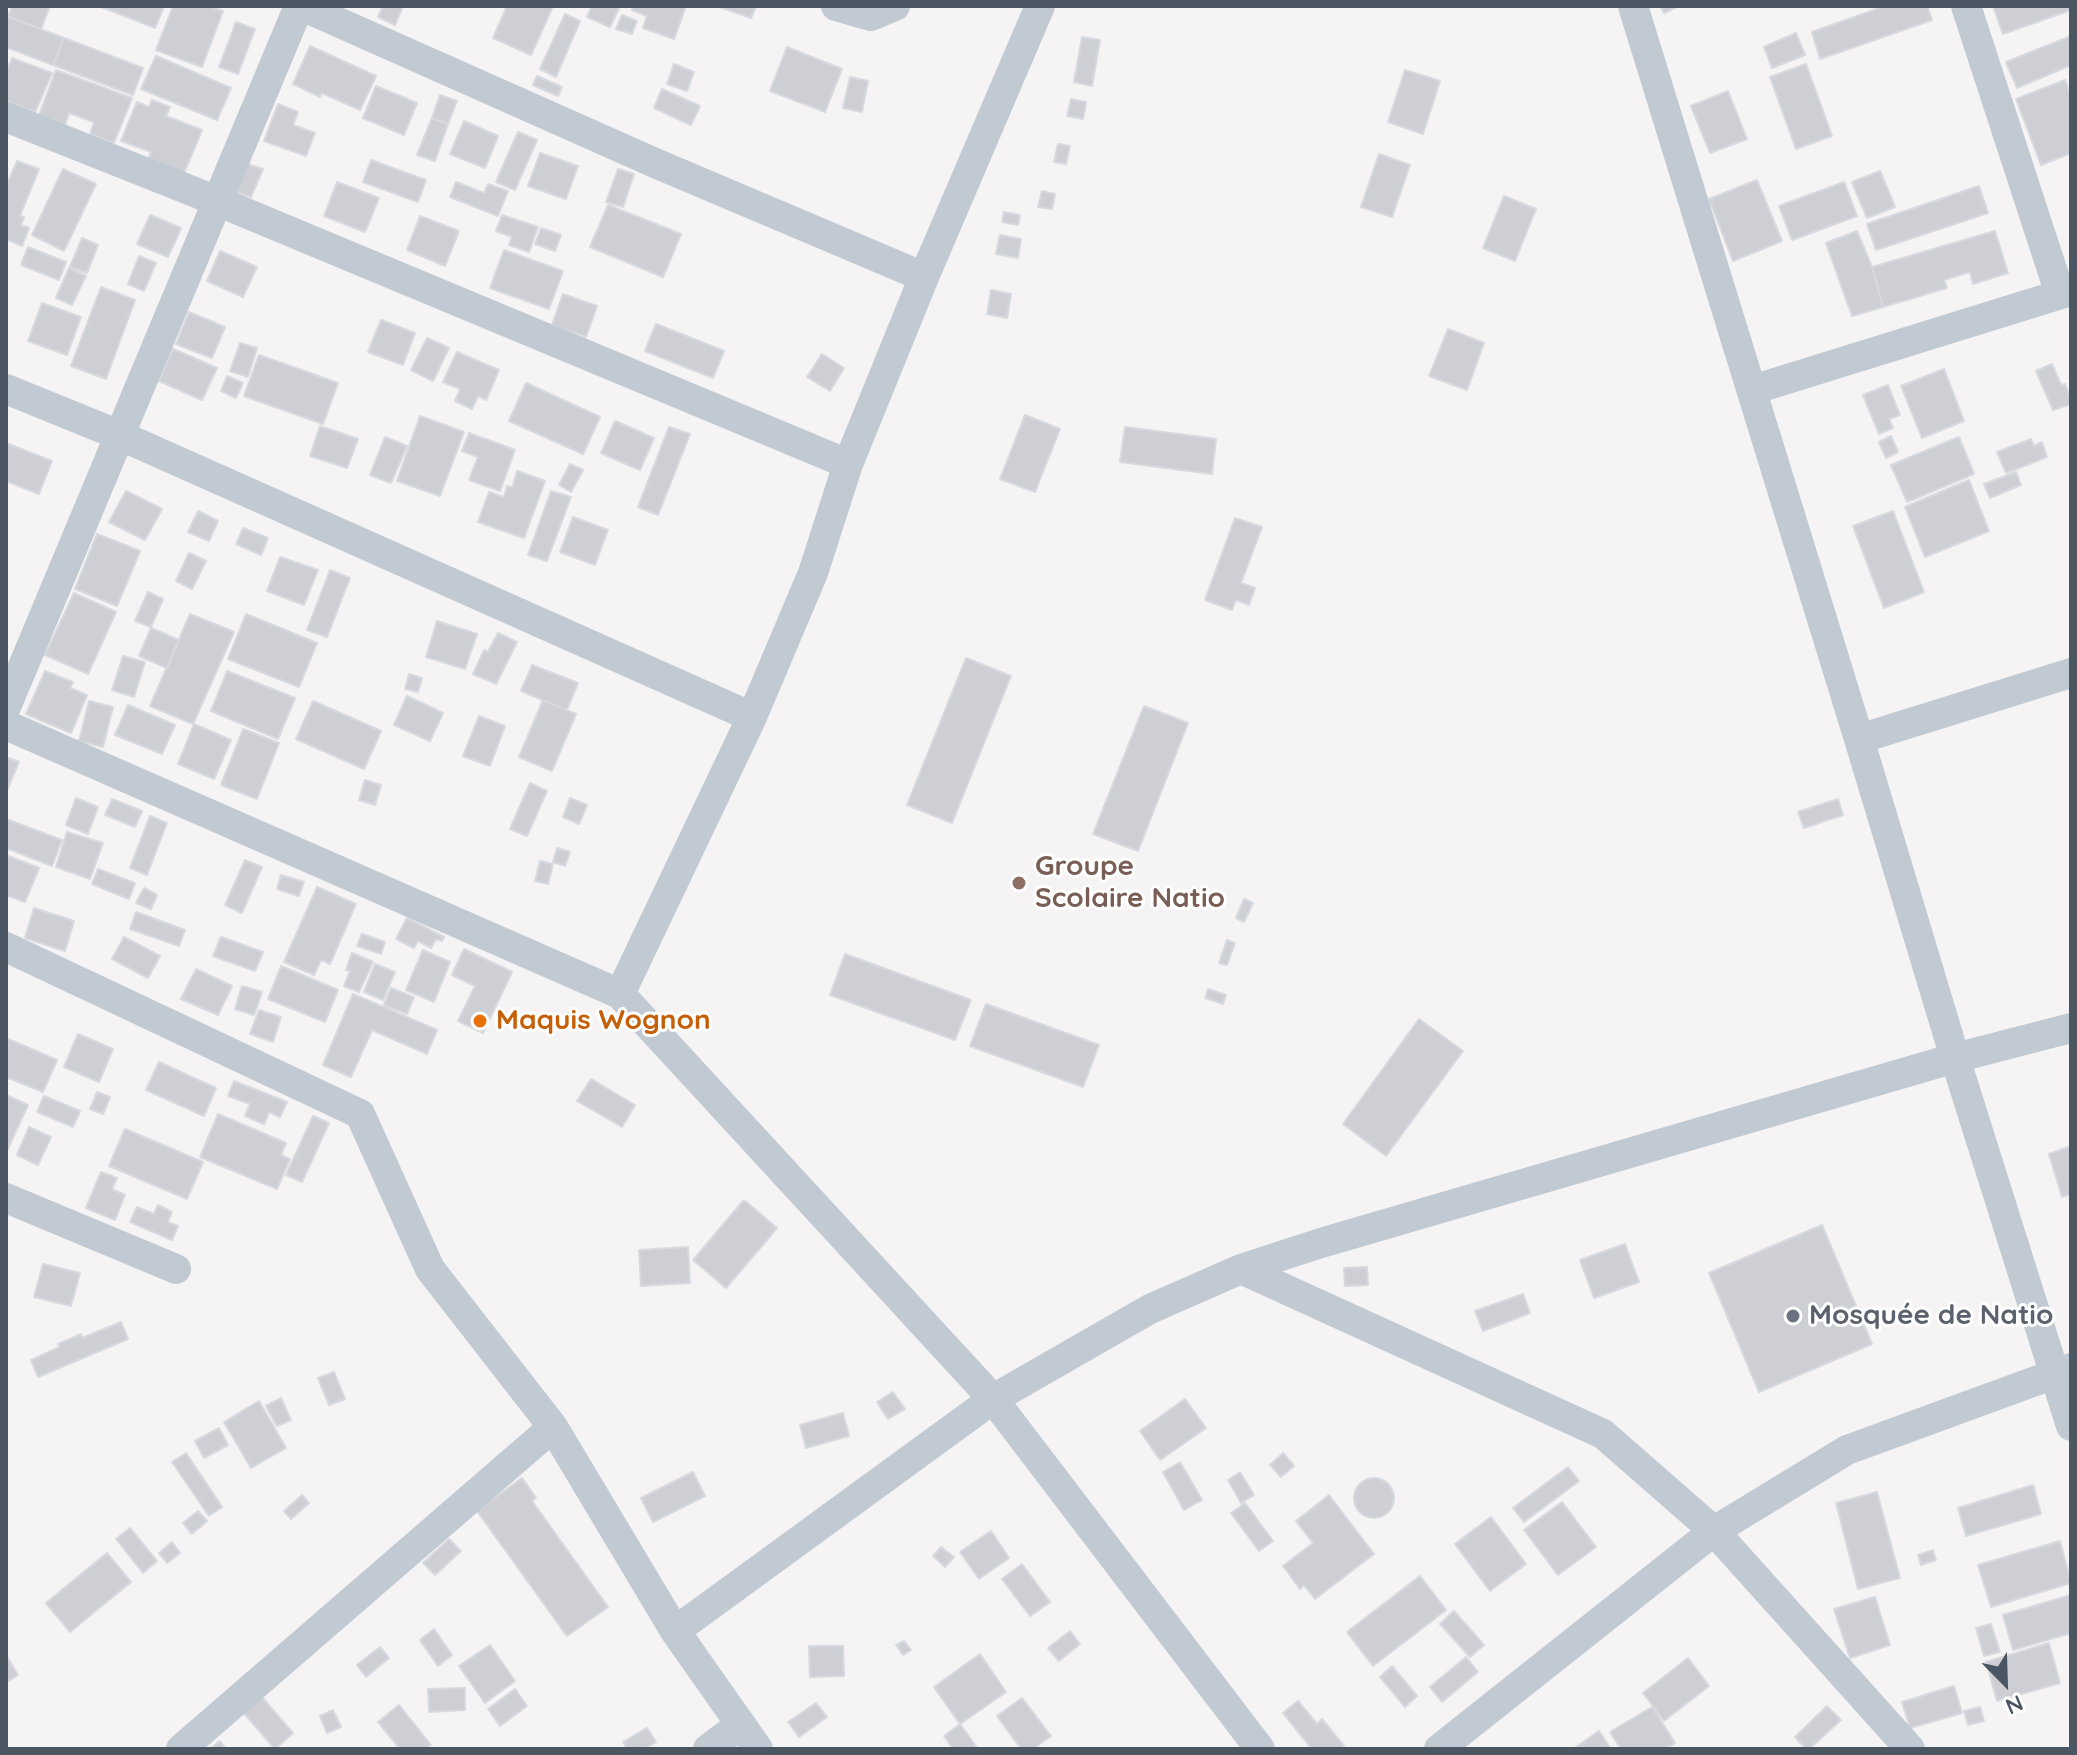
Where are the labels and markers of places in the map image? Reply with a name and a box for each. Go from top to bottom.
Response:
place label: Groupe Scolaire Natio [1035,850,1225,916]
marker: Groupe Scolaire Natio [1010,874,1028,892]
place label: Maquis Wognon [496,1004,711,1038]
marker: Maquis Wognon [471,1012,489,1030]
place label: Mosquée de Natio [1809,1299,2053,1333]
marker: Mosquée de Natio [1784,1307,1802,1325]

